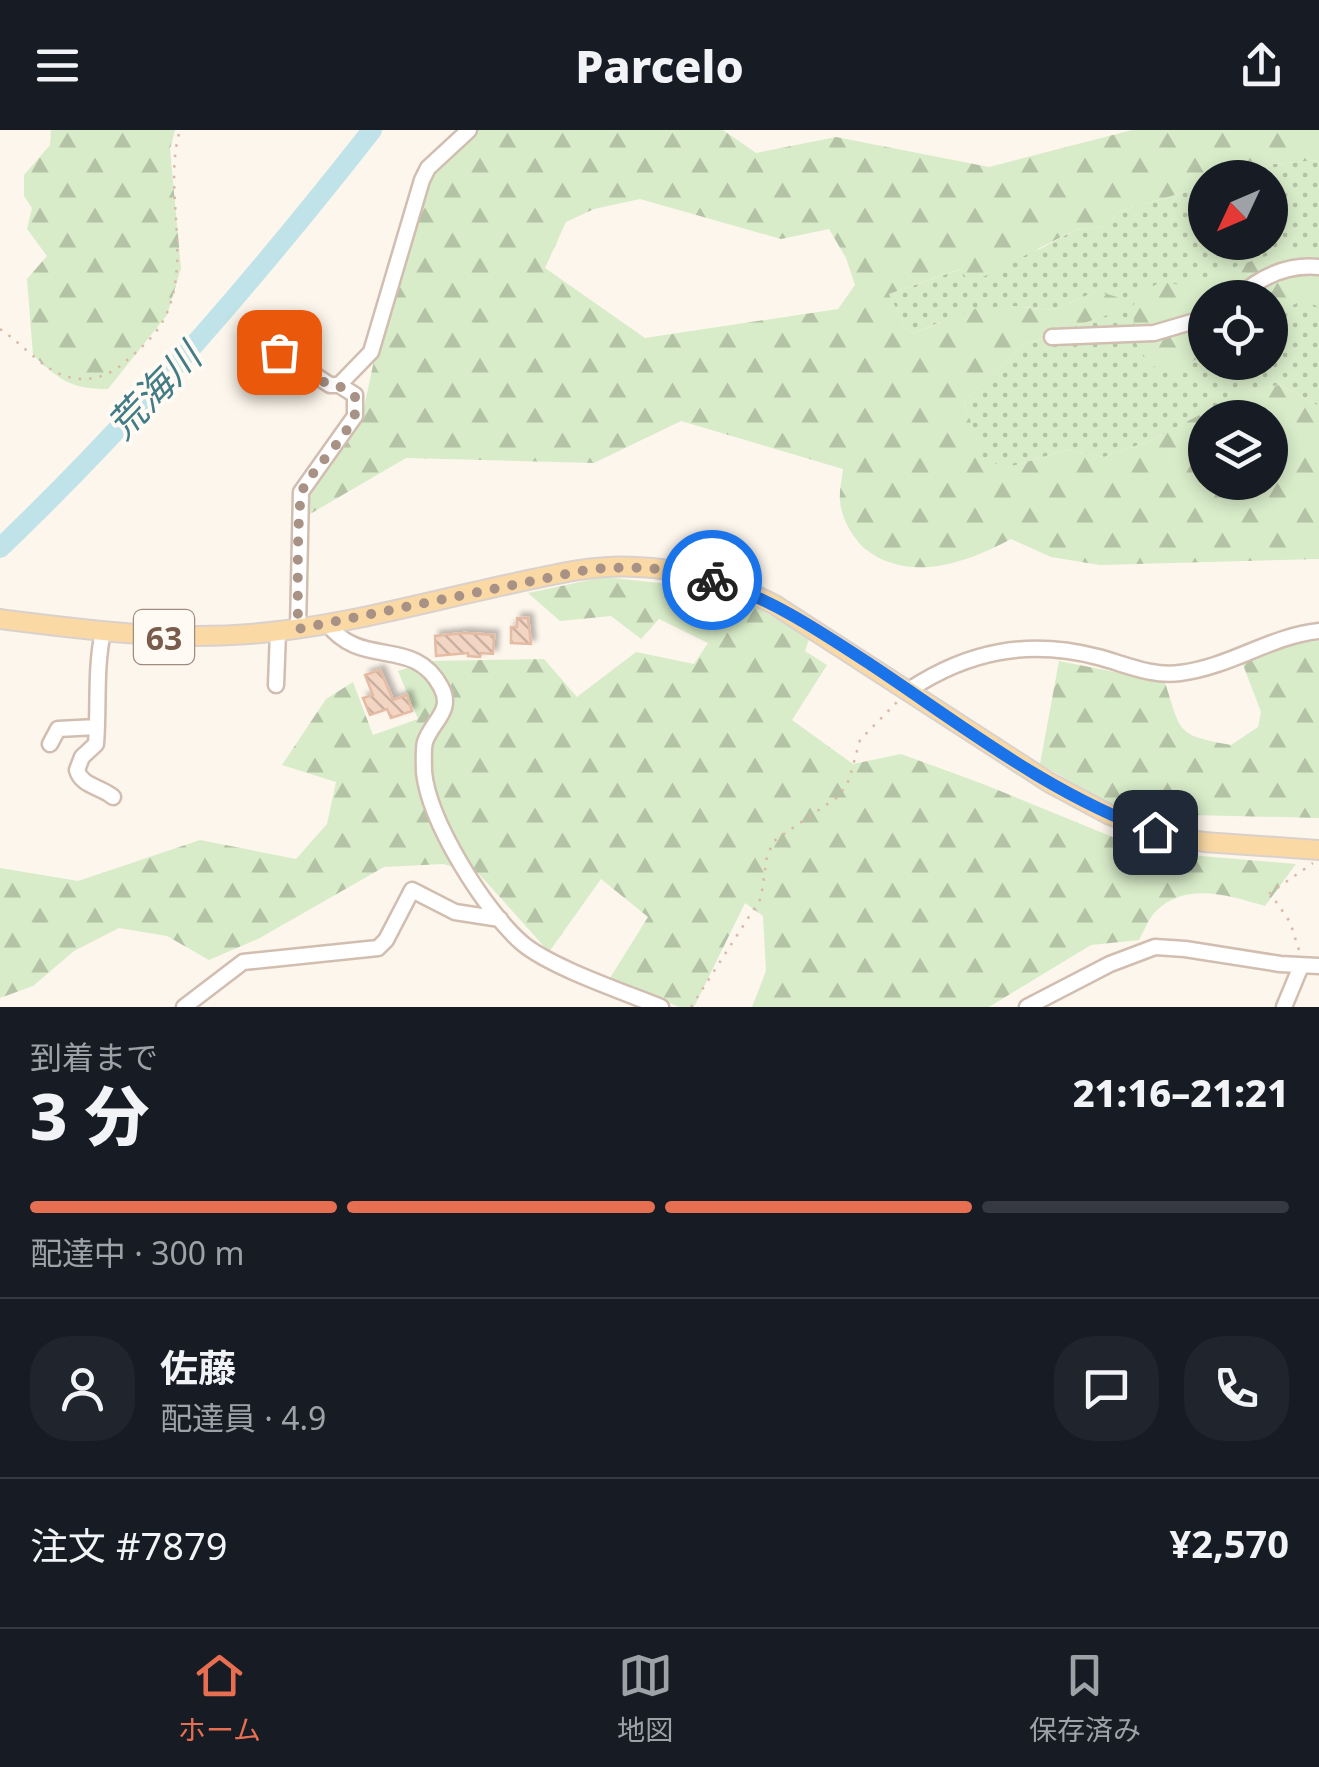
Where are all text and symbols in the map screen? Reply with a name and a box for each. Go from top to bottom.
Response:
text: Parcelo [575,35,744,96]
icon: menu [30,38,85,93]
icon: share [1234,38,1289,93]
north arrow [1188,160,1288,260]
map controls [1188,160,1288,500]
button: locate [1188,280,1288,380]
pin [237,310,322,395]
icon: bag [252,325,307,380]
water label: 荒海川 [95,328,214,449]
button: layers [1188,400,1288,500]
courier [662,530,762,630]
icon: bike [685,553,740,608]
road number: 63 [134,610,194,664]
pin [1113,790,1198,875]
icon: home [1128,805,1183,860]
text: 到着まで [30,1035,158,1078]
text: 21:16–21:21 [1073,1066,1289,1118]
text: 3 分 [30,1071,149,1159]
text: 配達中 · 300 m [30,1231,244,1274]
button: person [30,1336,135,1441]
button: chat [1054,1336,1159,1441]
button: phone [1184,1336,1289,1441]
text: 佐藤 [160,1341,236,1393]
text: 配達員 · 4.9 [160,1396,326,1439]
text: ¥2,570 [1169,1517,1289,1569]
text: 注文 #7879 [30,1519,227,1571]
tab: ホーム [178,1648,261,1748]
tab: 地図 [617,1648,673,1748]
tab: 保存済み [1029,1648,1141,1748]

